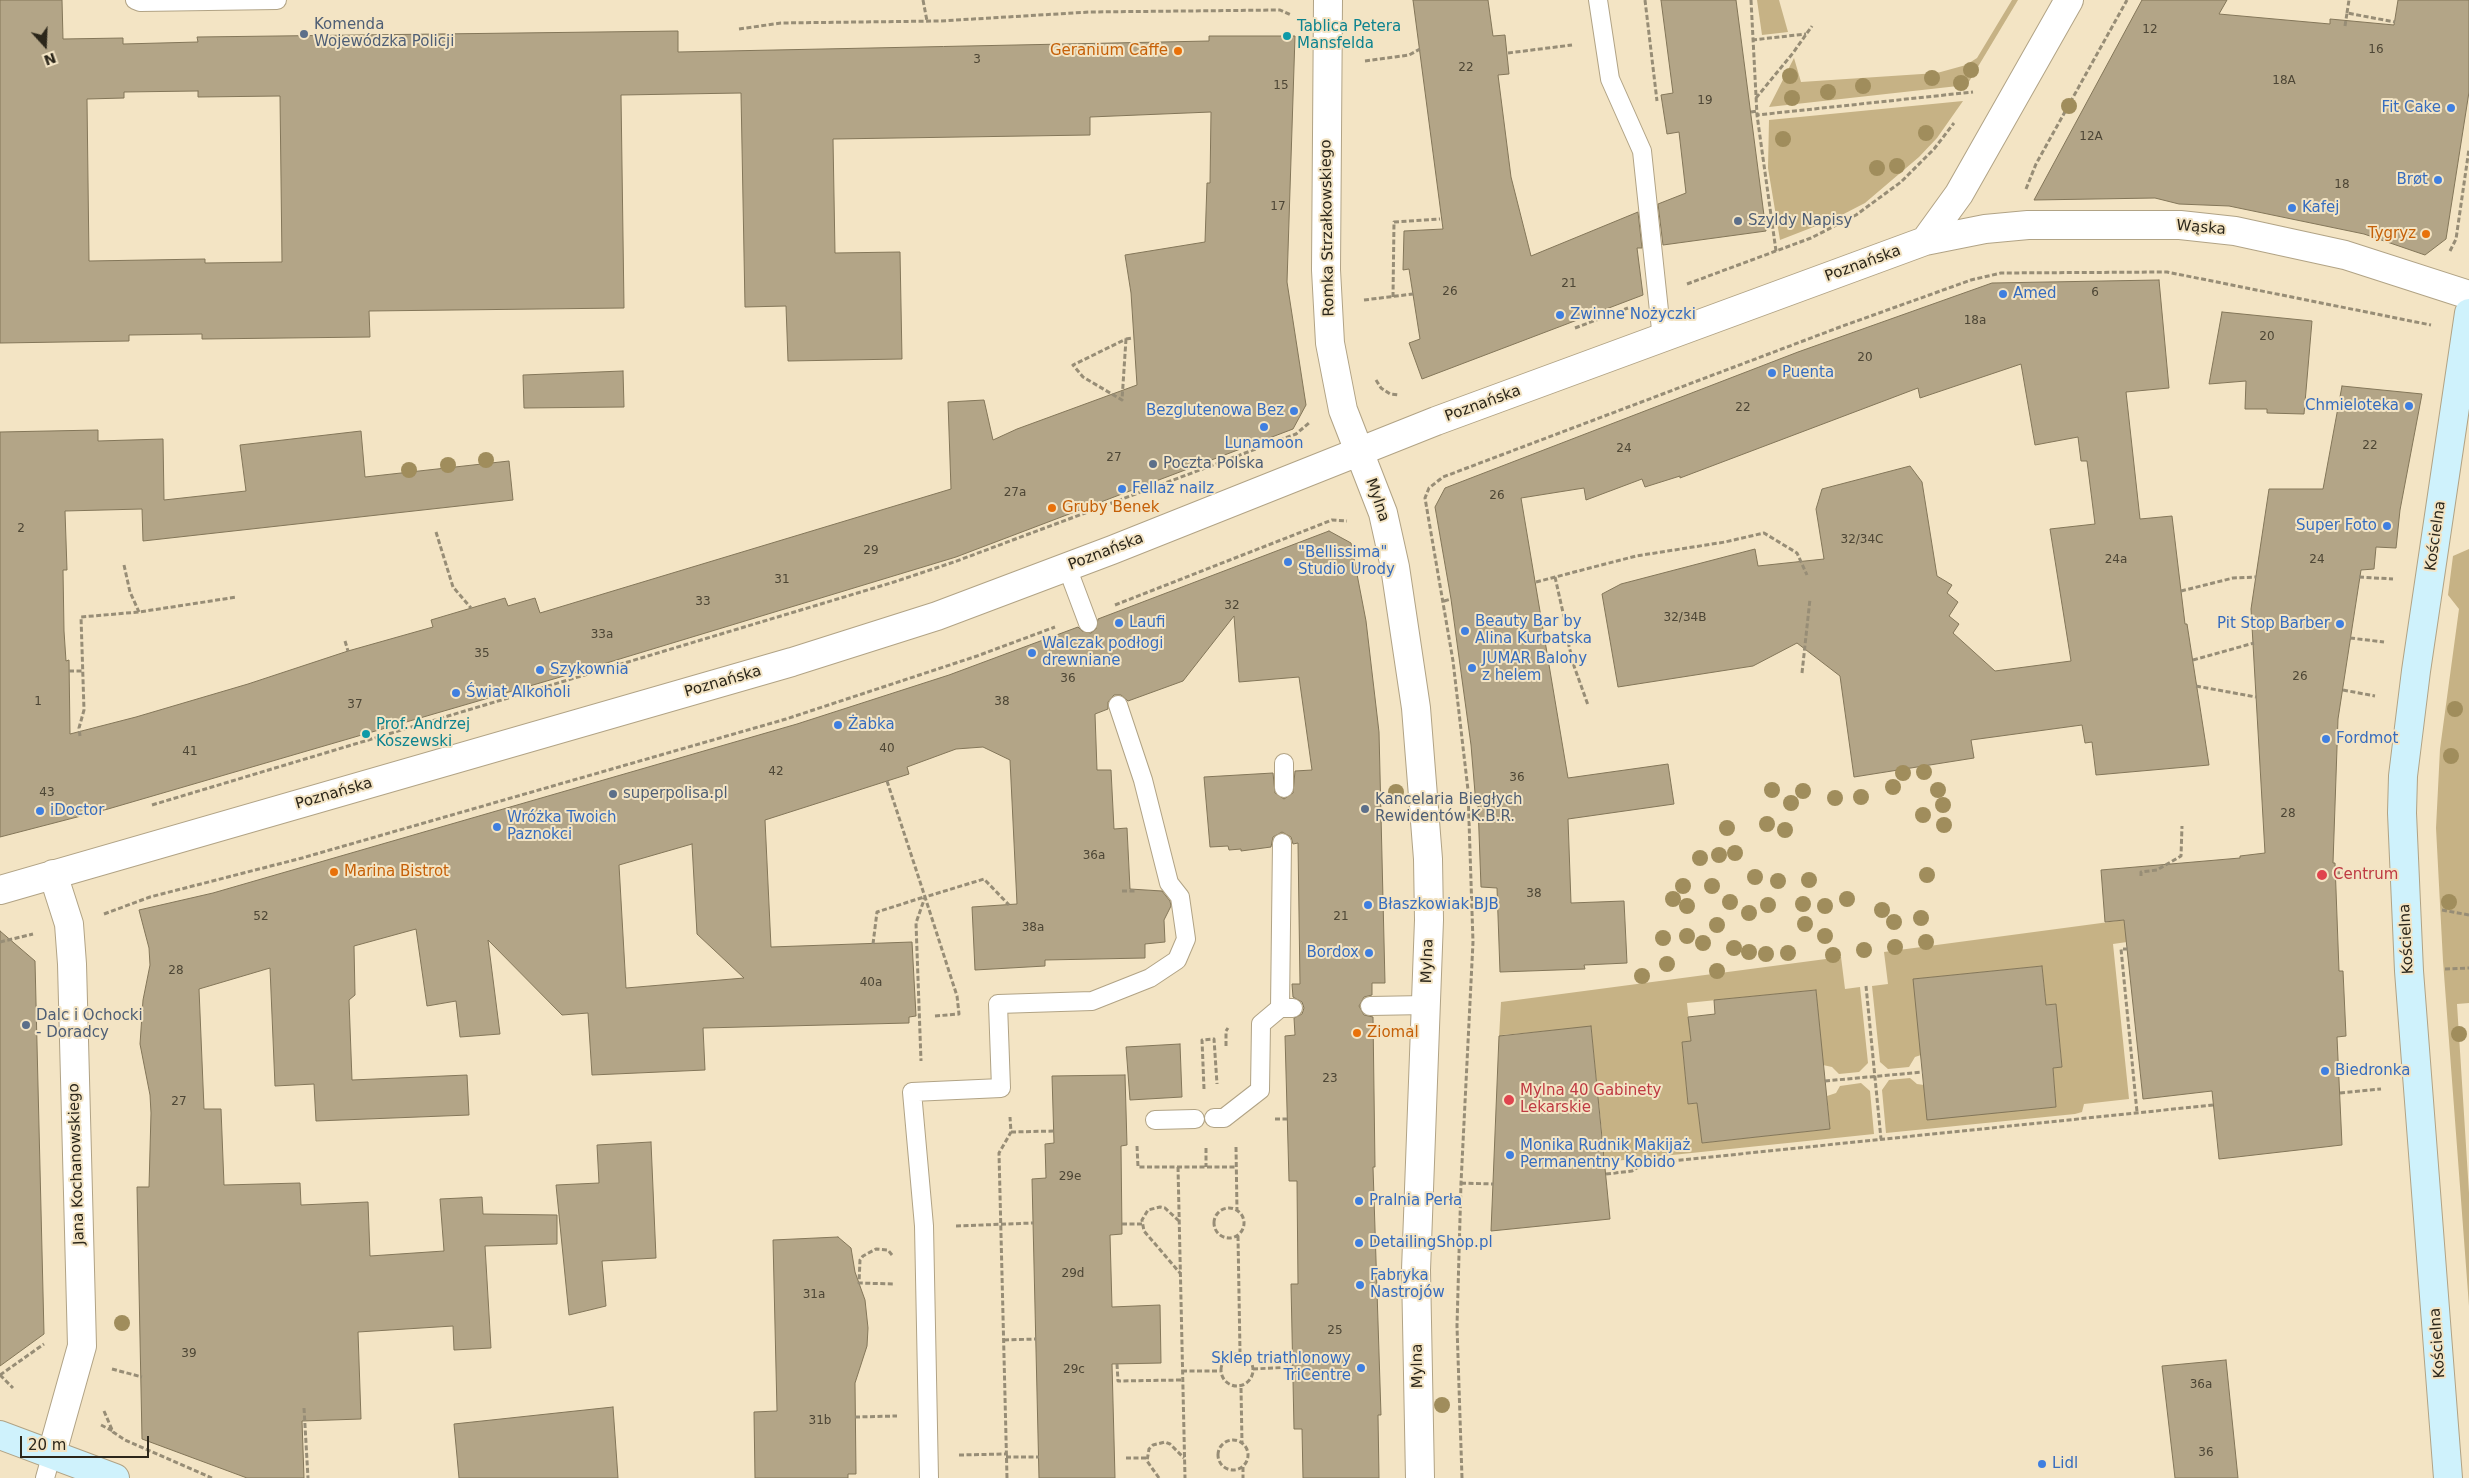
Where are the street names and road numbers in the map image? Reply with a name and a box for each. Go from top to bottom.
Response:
street label: Romka Strzałkowskiego [1317,139,1339,317]
street label: Wąska [2176,217,2226,239]
street label: Poznańska [1823,242,1903,286]
street label: Poznańska [1443,382,1523,426]
street label: Mylna [1361,476,1393,524]
street label: Kościelna [2422,500,2450,572]
street label: Poznańska [1066,529,1146,575]
street label: Poznańska [682,662,764,702]
street label: Poznańska [293,774,375,814]
street label: Kościelna [2396,903,2418,975]
street label: Mylna [1418,938,1438,984]
street label: Jana Kochanowskiego [65,1083,89,1245]
street label: Kościelna [2427,1307,2449,1379]
street label: Mylna [1409,1344,1427,1388]

